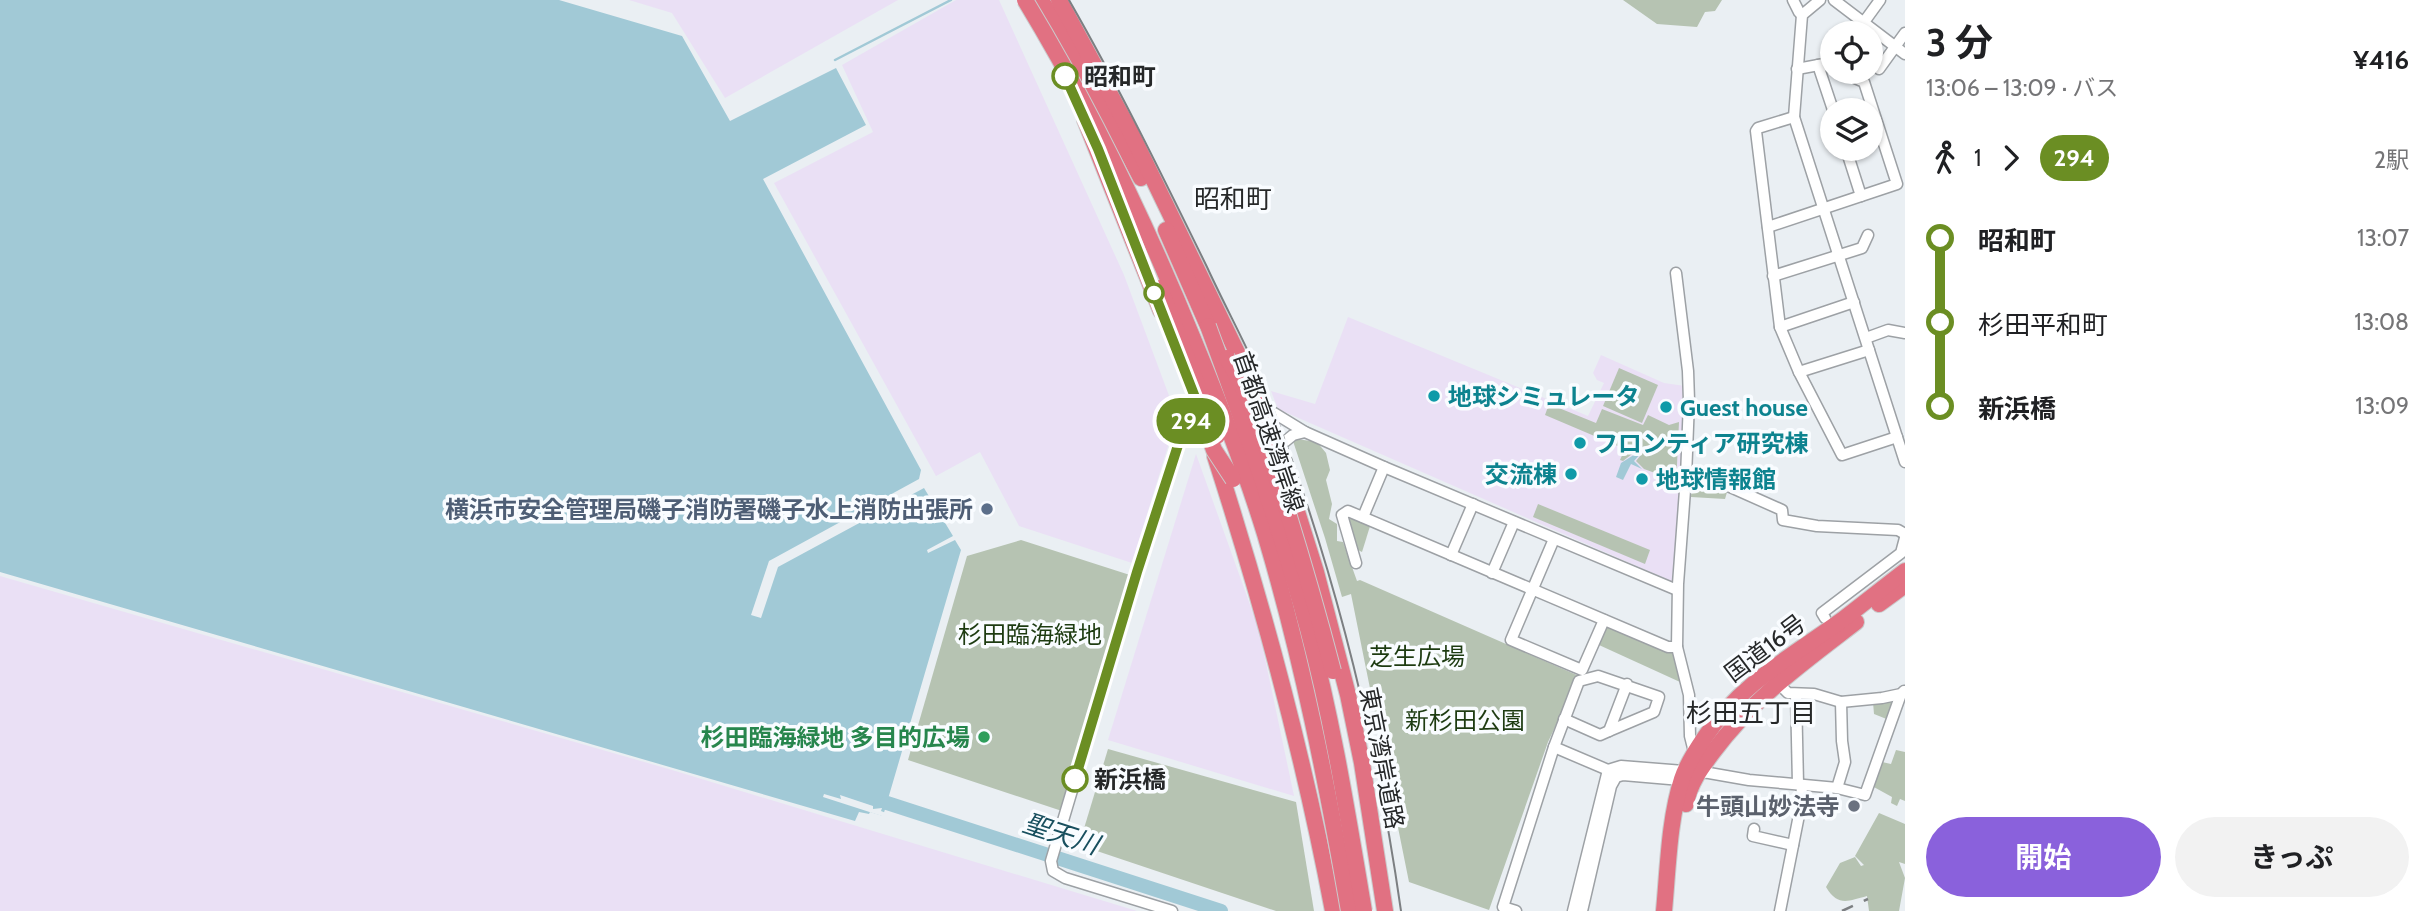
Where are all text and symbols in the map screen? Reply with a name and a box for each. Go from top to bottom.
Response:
text: 3 分 [1926,19,1993,66]
map controls [1820,21,1883,161]
button: locate [1820,21,1883,84]
text: ¥416 [2353,44,2409,76]
place label: 昭和町 [1084,62,1156,91]
marker: 昭和町 [1052,63,1078,89]
text: 13:06 – 13:09 · バス [1926,74,2118,102]
button: layers [1820,98,1883,161]
icon: walk [1926,139,1964,177]
icon: forward [1992,139,2030,177]
text: 294 [2054,143,2095,172]
text: 1 [1974,144,1982,172]
text: 2駅 [2374,146,2409,174]
district label: 昭和町 [1194,183,1272,215]
text: 13:07 [2357,224,2409,252]
text: 昭和町 [1978,225,2056,257]
unlabelled marker [1144,283,1164,303]
text: 13:08 [2354,308,2409,336]
text: 杉田平和町 [1978,309,2108,341]
street label: 首都高速湾岸線 [1228,348,1310,516]
place label: 地球シミュレータ [1448,382,1640,411]
marker: 地球シミュレータ [1426,388,1442,404]
text: 13:09 [2355,392,2409,420]
place label: Guest house [1680,393,1808,422]
text: 新浜橋 [1978,393,2056,425]
line badge: 294 [1151,398,1231,444]
marker: Guest house [1658,399,1674,415]
text: 294 [1170,406,1212,435]
place label: フロンティア研究棟 [1594,429,1809,458]
marker: フロンティア研究棟 [1572,435,1588,451]
place label: 交流棟 [1485,460,1557,489]
place label: 地球情報館 [1656,465,1776,494]
marker: 交流棟 [1563,466,1579,482]
marker: 地球情報館 [1634,471,1650,487]
place label: 横浜市安全管理局磯子消防署磯子水上消防出張所 [445,495,973,524]
marker: 横浜市安全管理局磯子消防署磯子水上消防出張所 [979,501,995,517]
street label: 国道16号 [1719,608,1811,688]
park label: 杉田臨海緑地 [958,620,1102,649]
park label: 芝生広場 [1369,642,1465,671]
street label: 東京湾岸道路 [1354,685,1410,831]
district label: 杉田五丁目 [1686,697,1816,729]
park label: 新杉田公園 [1405,706,1525,735]
place label: 杉田臨海緑地 多目的広場 [701,723,970,752]
marker: 杉田臨海緑地 多目的広場 [976,729,992,745]
place label: 新浜橋 [1094,765,1166,794]
marker: 新浜橋 [1062,766,1088,792]
place label: 牛頭山妙法寺 [1696,792,1840,821]
marker: 牛頭山妙法寺 [1846,798,1862,814]
water label: 聖天川 [1019,807,1106,862]
button: 開始 [1926,817,2161,897]
button: きっぷ [2175,817,2409,897]

